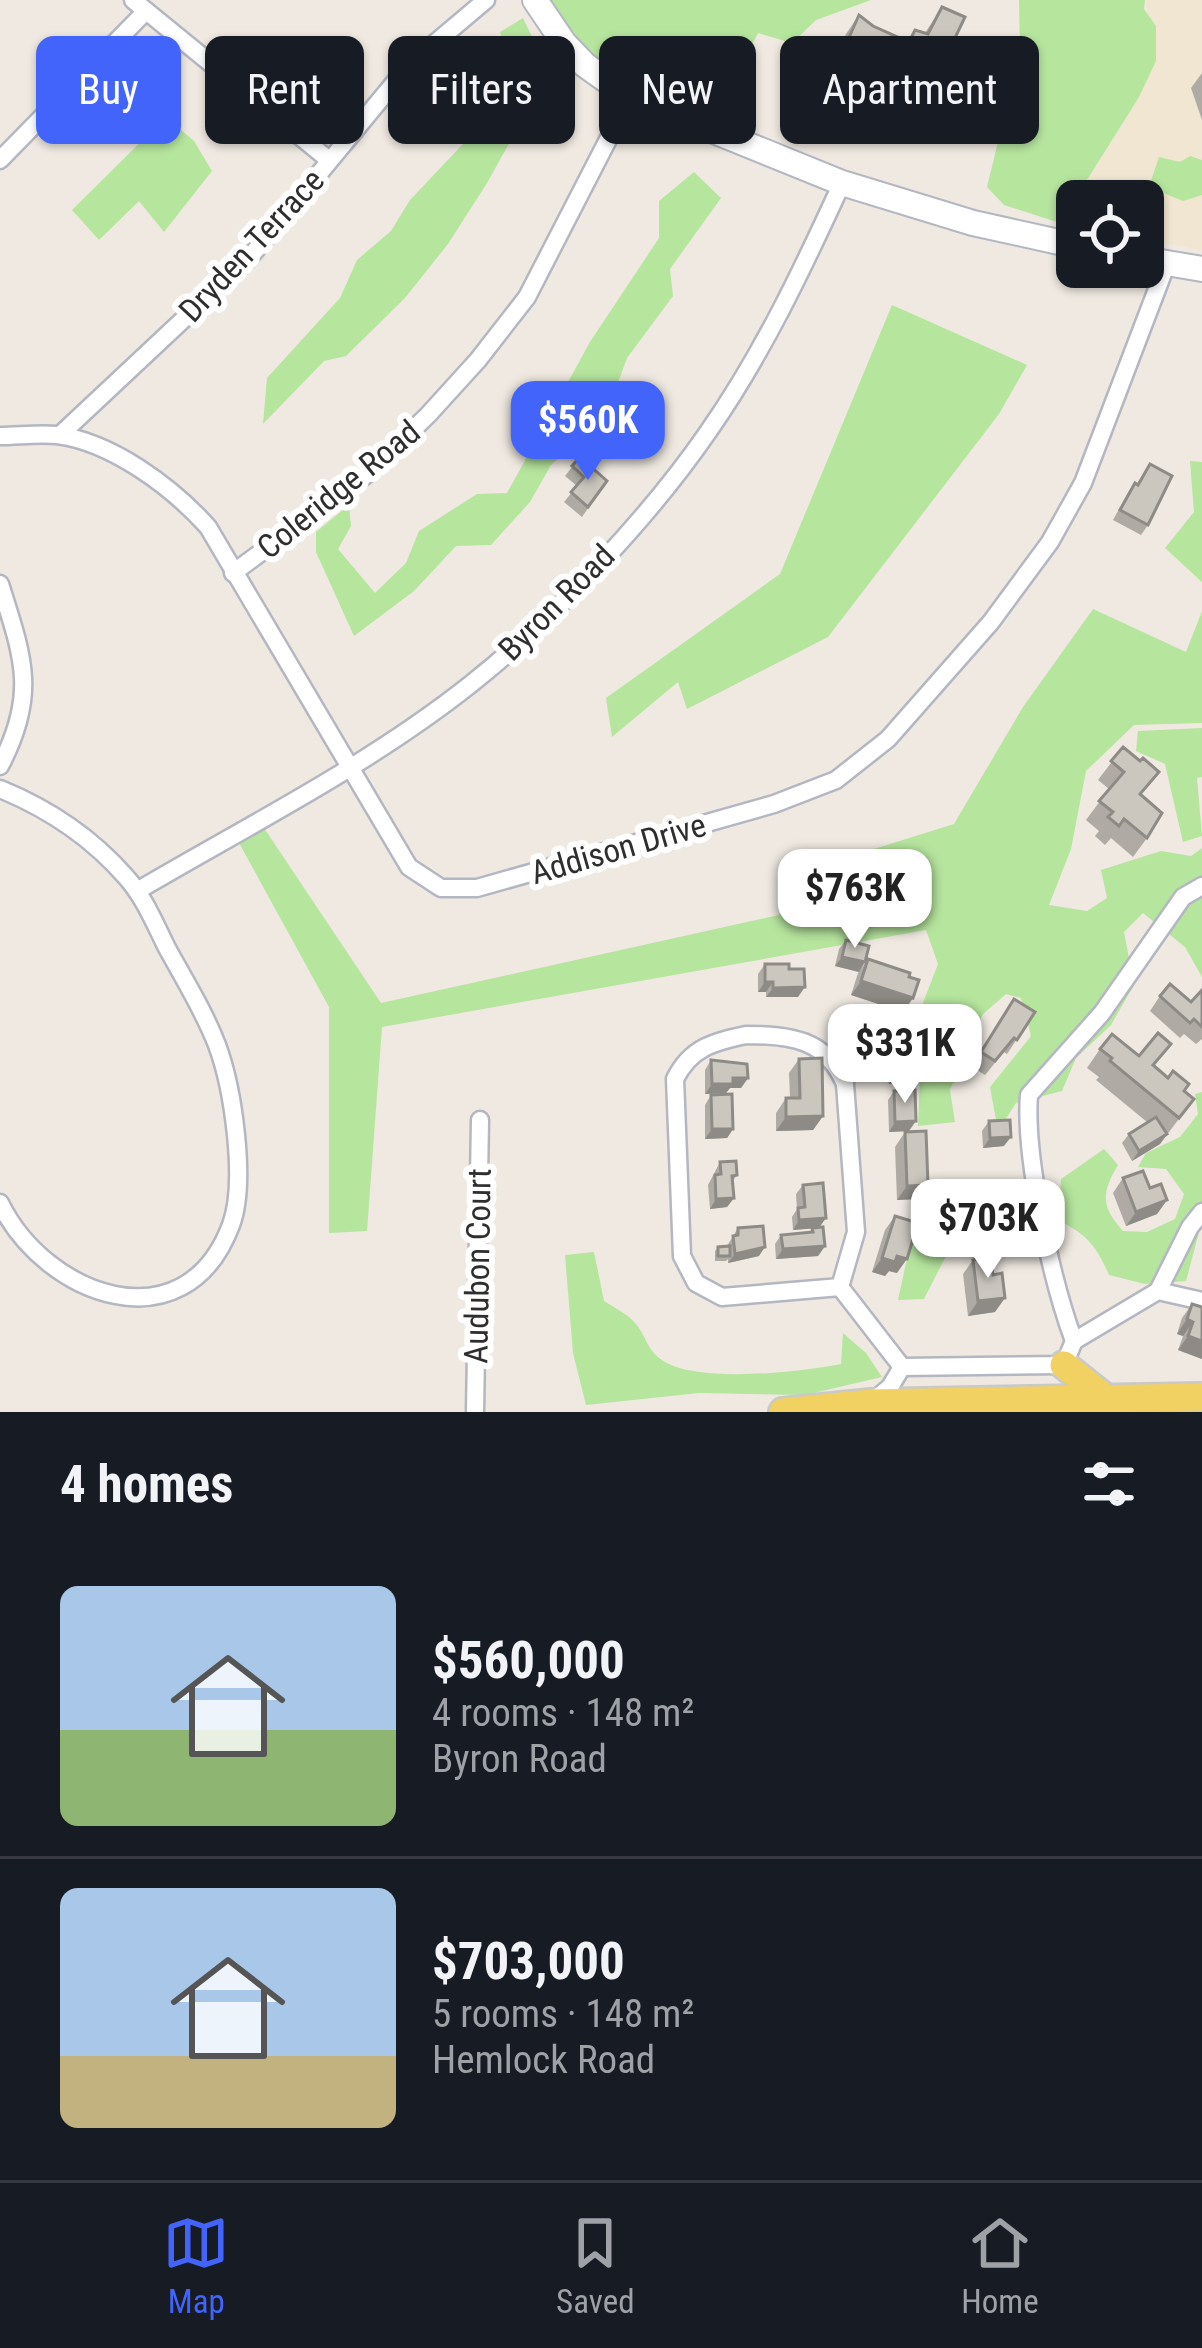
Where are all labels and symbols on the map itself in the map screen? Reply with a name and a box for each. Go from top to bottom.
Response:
street label: Dryden Terrace [171,161,332,330]
pin: $560K [504,381,672,483]
street label: Coleridge Road [249,412,427,567]
street label: Byron Road [490,536,622,668]
street label: Addison Drive [526,805,710,892]
pin: $763K [771,849,939,951]
pin: $331K [821,1004,989,1106]
street label: Audubon Court [456,1168,499,1364]
pin: $703K [904,1179,1072,1281]

